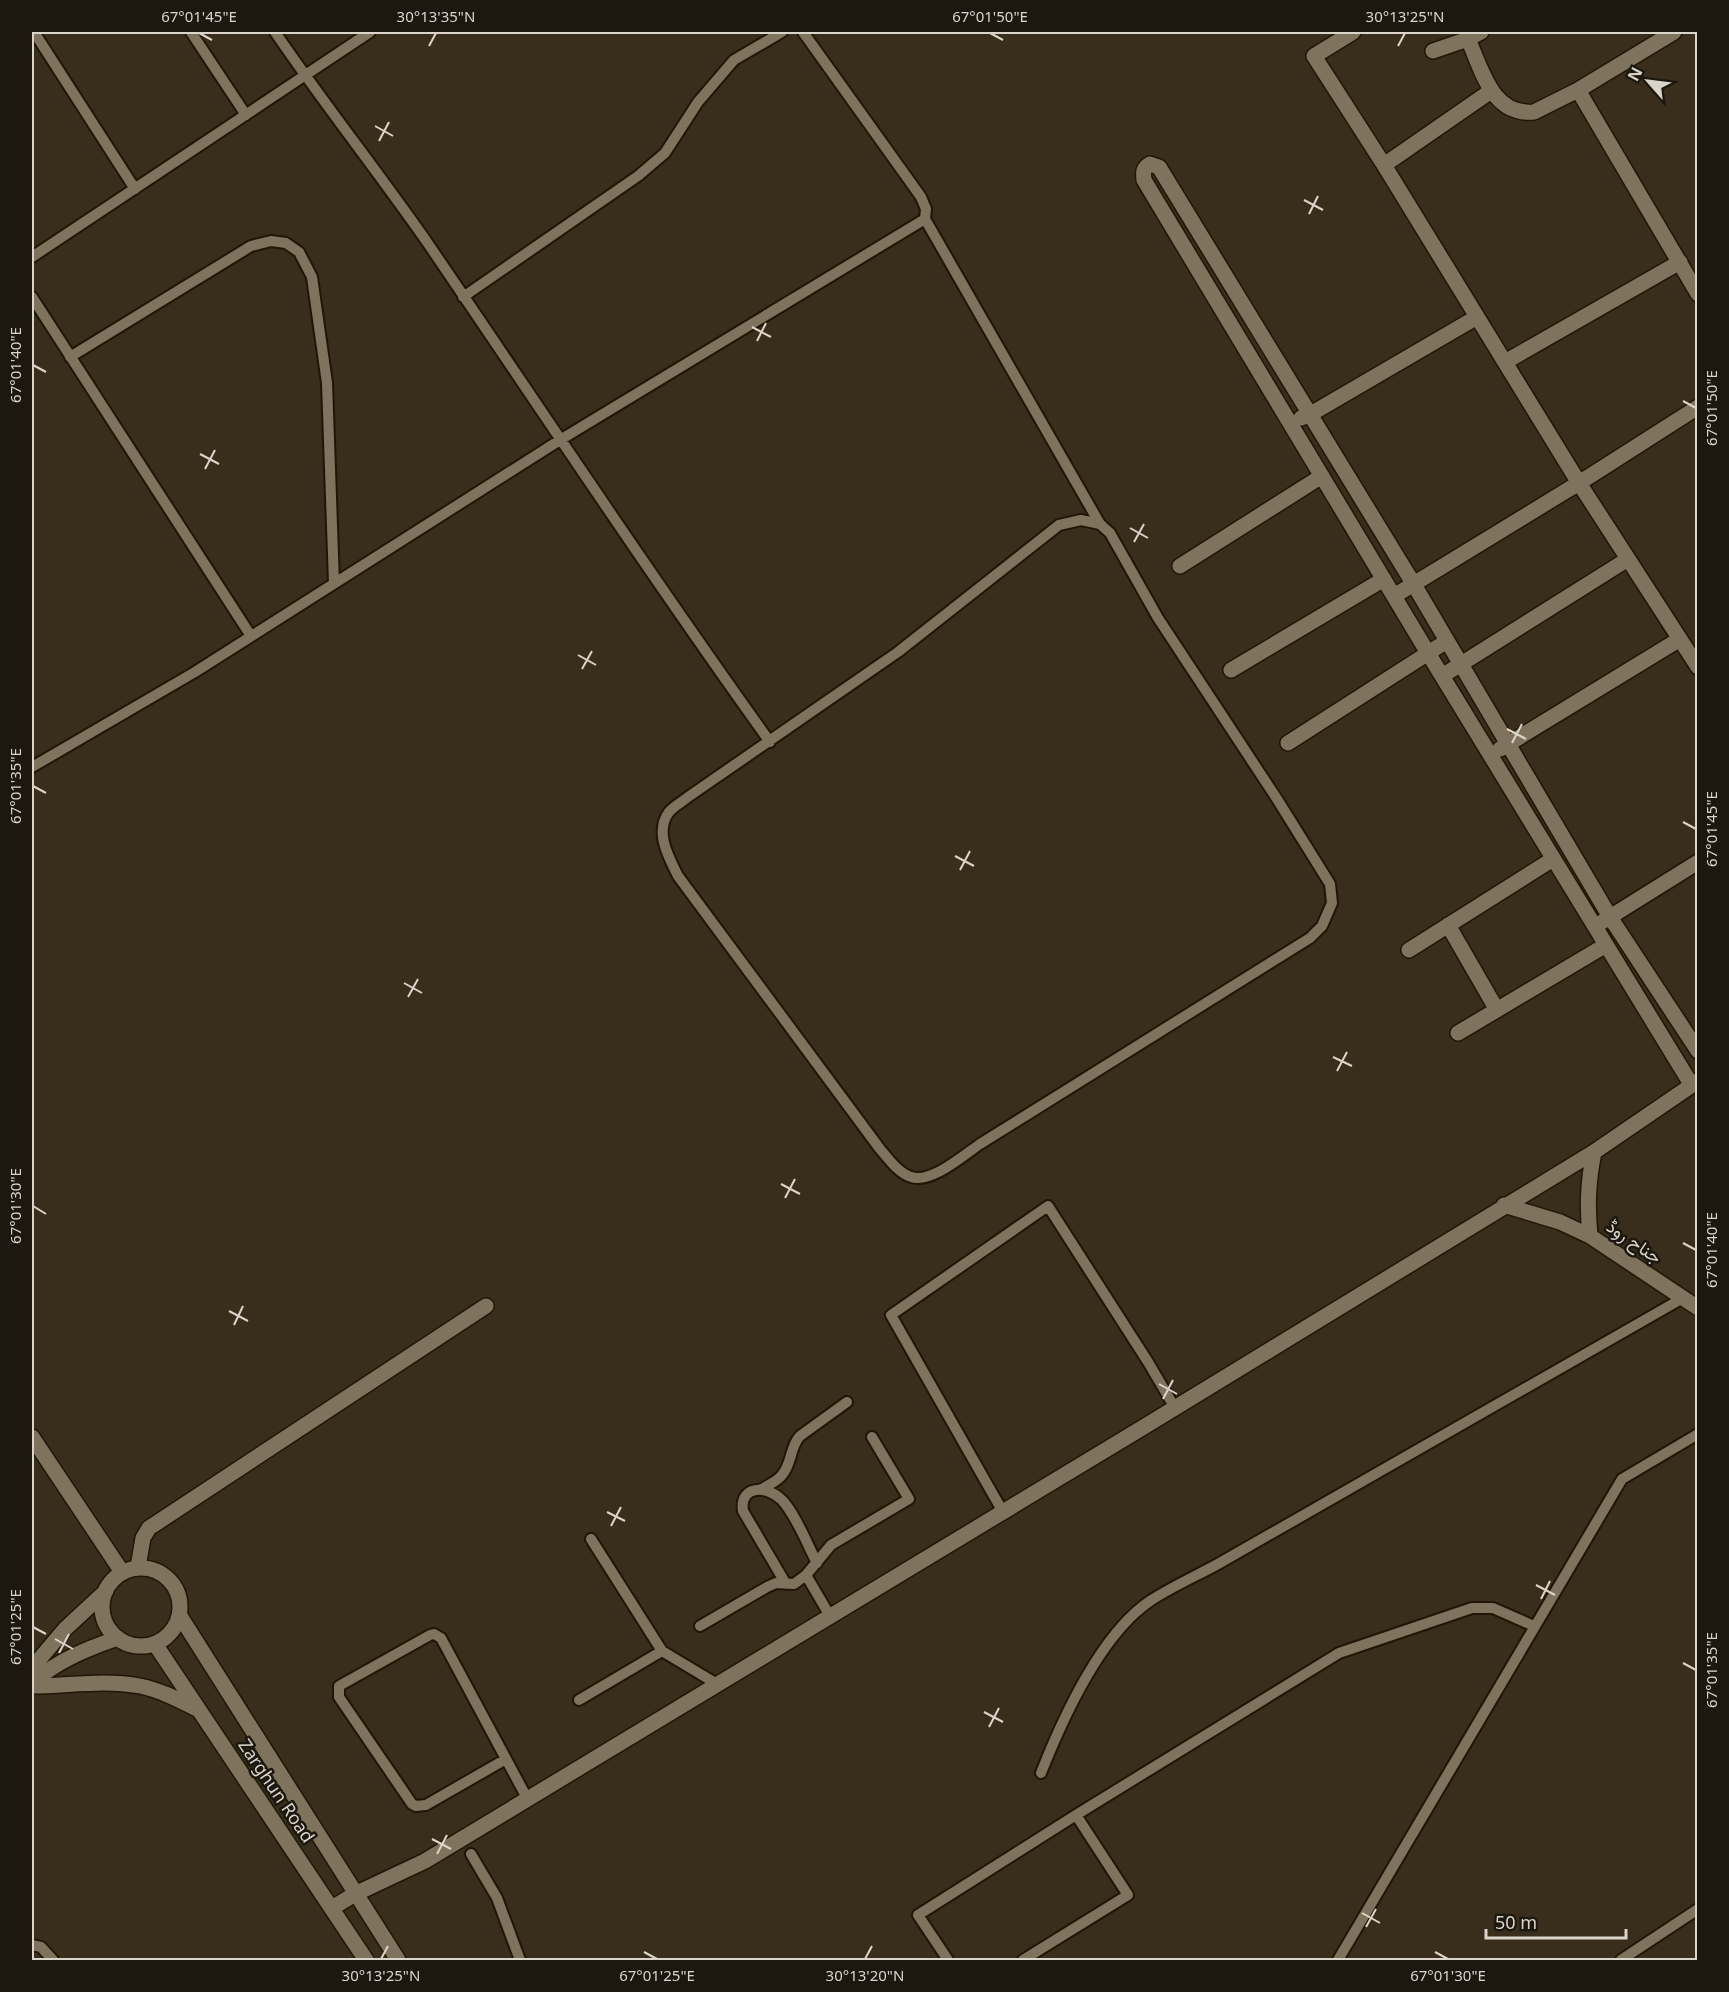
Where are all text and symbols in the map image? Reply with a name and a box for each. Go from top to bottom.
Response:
text: 67°01'45"E [161,6,237,26]
text: 30°13'35"N [397,6,475,26]
text: 67°01'50"E [952,6,1028,26]
text: 30°13'25"N [1366,6,1444,26]
north arrow [1618,51,1678,111]
text: N [1622,63,1648,85]
text: 67°01'40"E [5,327,25,403]
text: 67°01'50"E [1701,370,1721,446]
text: 67°01'35"E [5,748,25,824]
text: 67°01'45"E [1701,791,1721,867]
text: 67°01'30"E [5,1168,25,1244]
text: 67°01'40"E [1701,1212,1721,1288]
street label: جناح روڈ [1602,1214,1667,1269]
text: 67°01'25"E [5,1589,25,1665]
text: 67°01'35"E [1701,1632,1721,1708]
street label: Zarghun Road [233,1734,320,1847]
scale bar [1486,1902,1626,1940]
text: 50 m [1495,1910,1537,1934]
text: 30°13'25"N [342,1965,420,1985]
text: 67°01'25"E [619,1965,695,1985]
text: 30°13'20"N [826,1965,904,1985]
text: 67°01'30"E [1410,1965,1486,1985]

